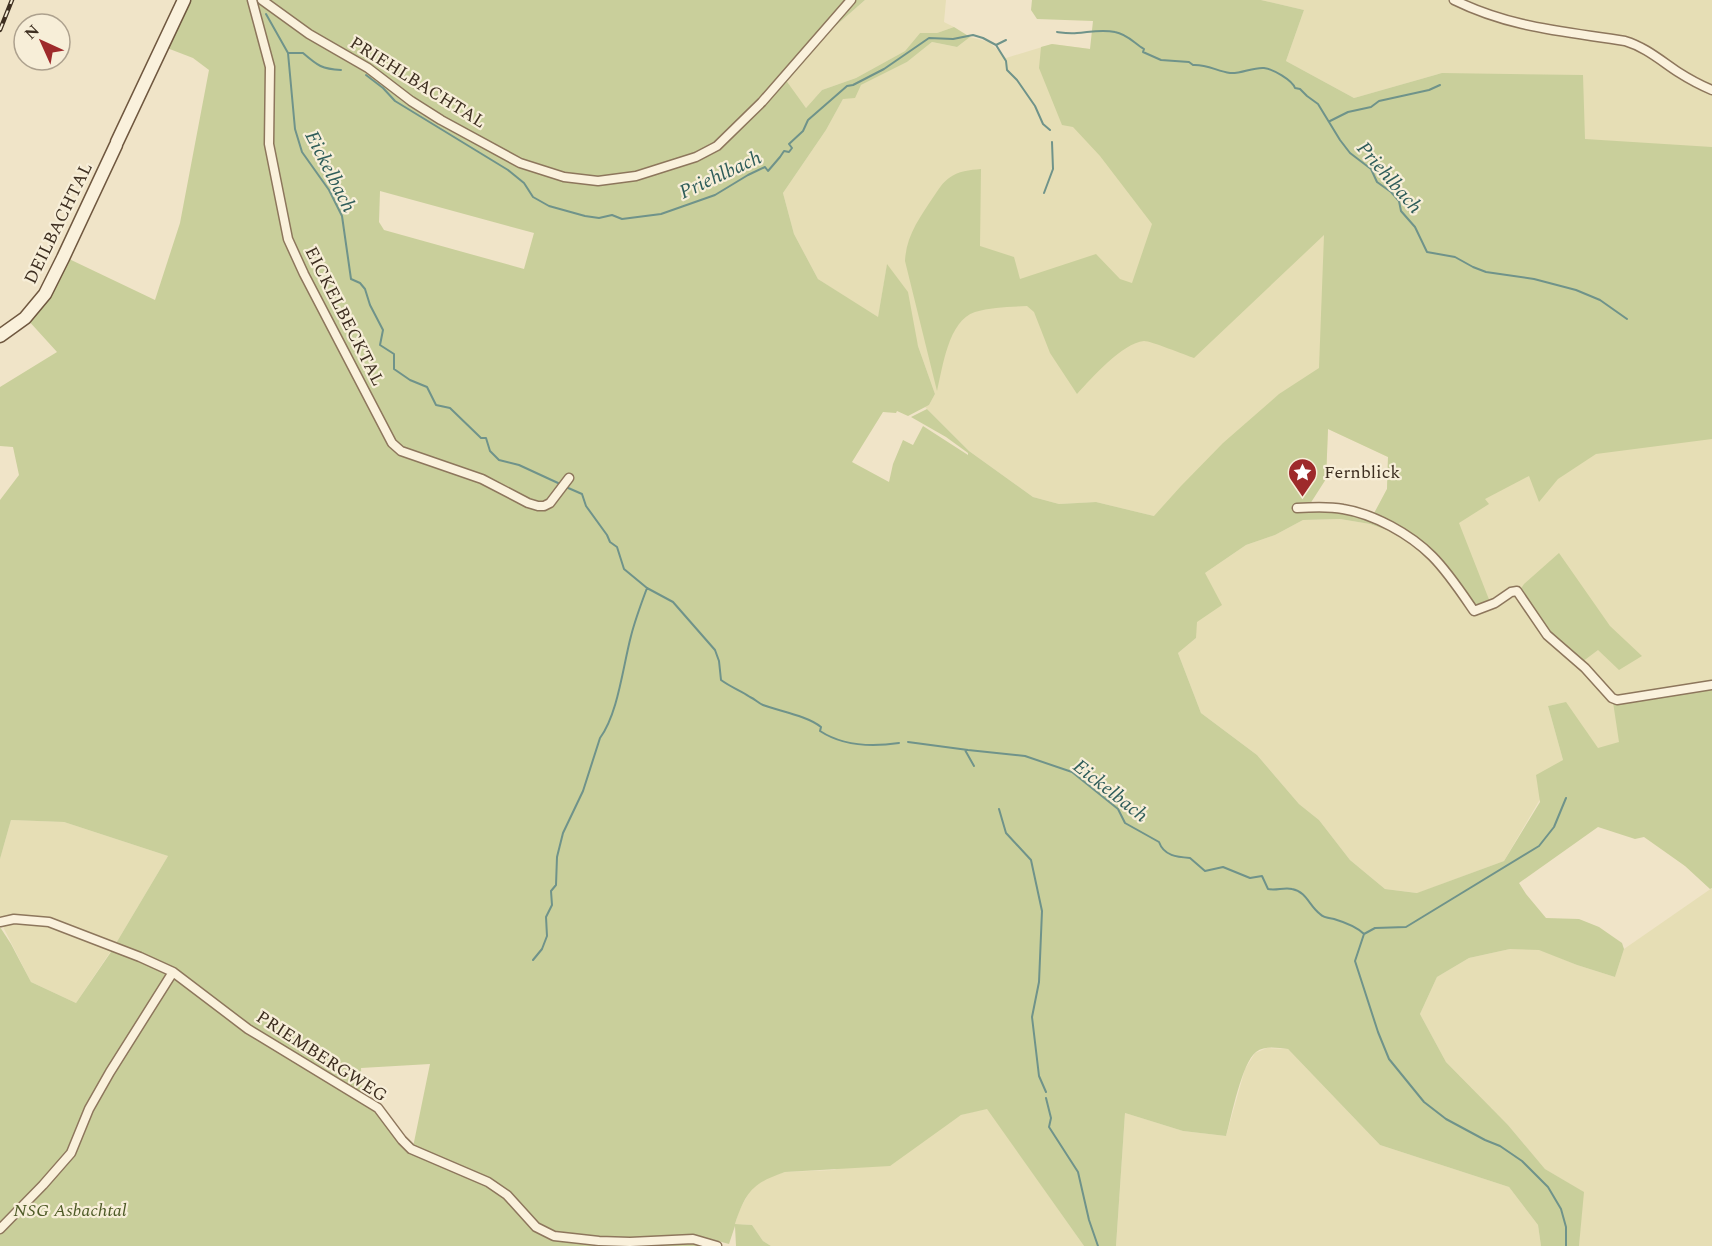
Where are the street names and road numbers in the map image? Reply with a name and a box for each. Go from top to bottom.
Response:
street label: PRIEHLBACHTAL [344,30,491,135]
street label: DEILBACHTAL [17,158,100,289]
street label: EICKELBECKTAL [298,242,391,391]
street label: PRIEMBERGWEG [251,1004,393,1109]

